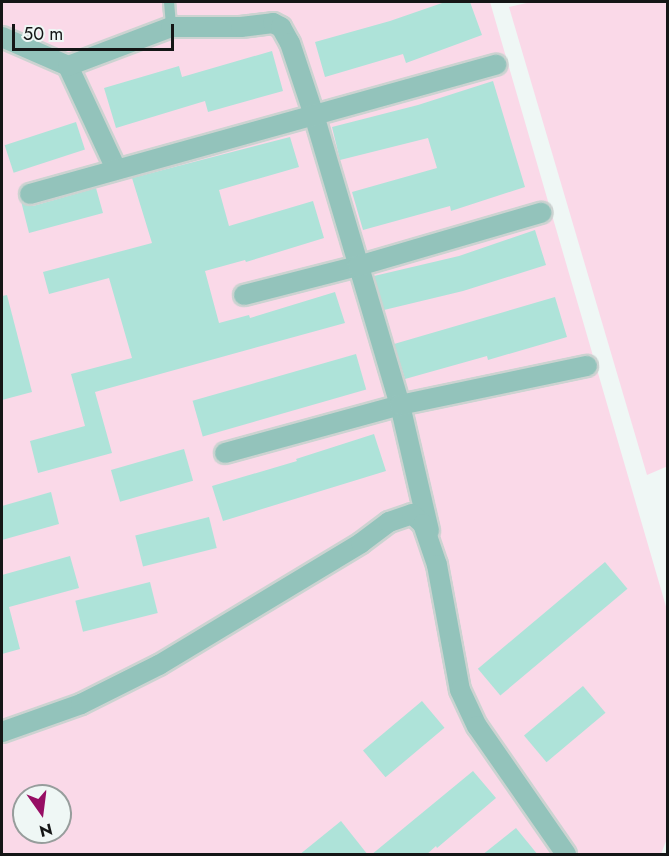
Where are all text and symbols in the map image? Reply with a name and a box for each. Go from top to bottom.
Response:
scale bar [15,12,177,50]
text: 50 m [23,21,63,47]
north arrow [12,784,72,844]
text: N [37,817,55,843]

